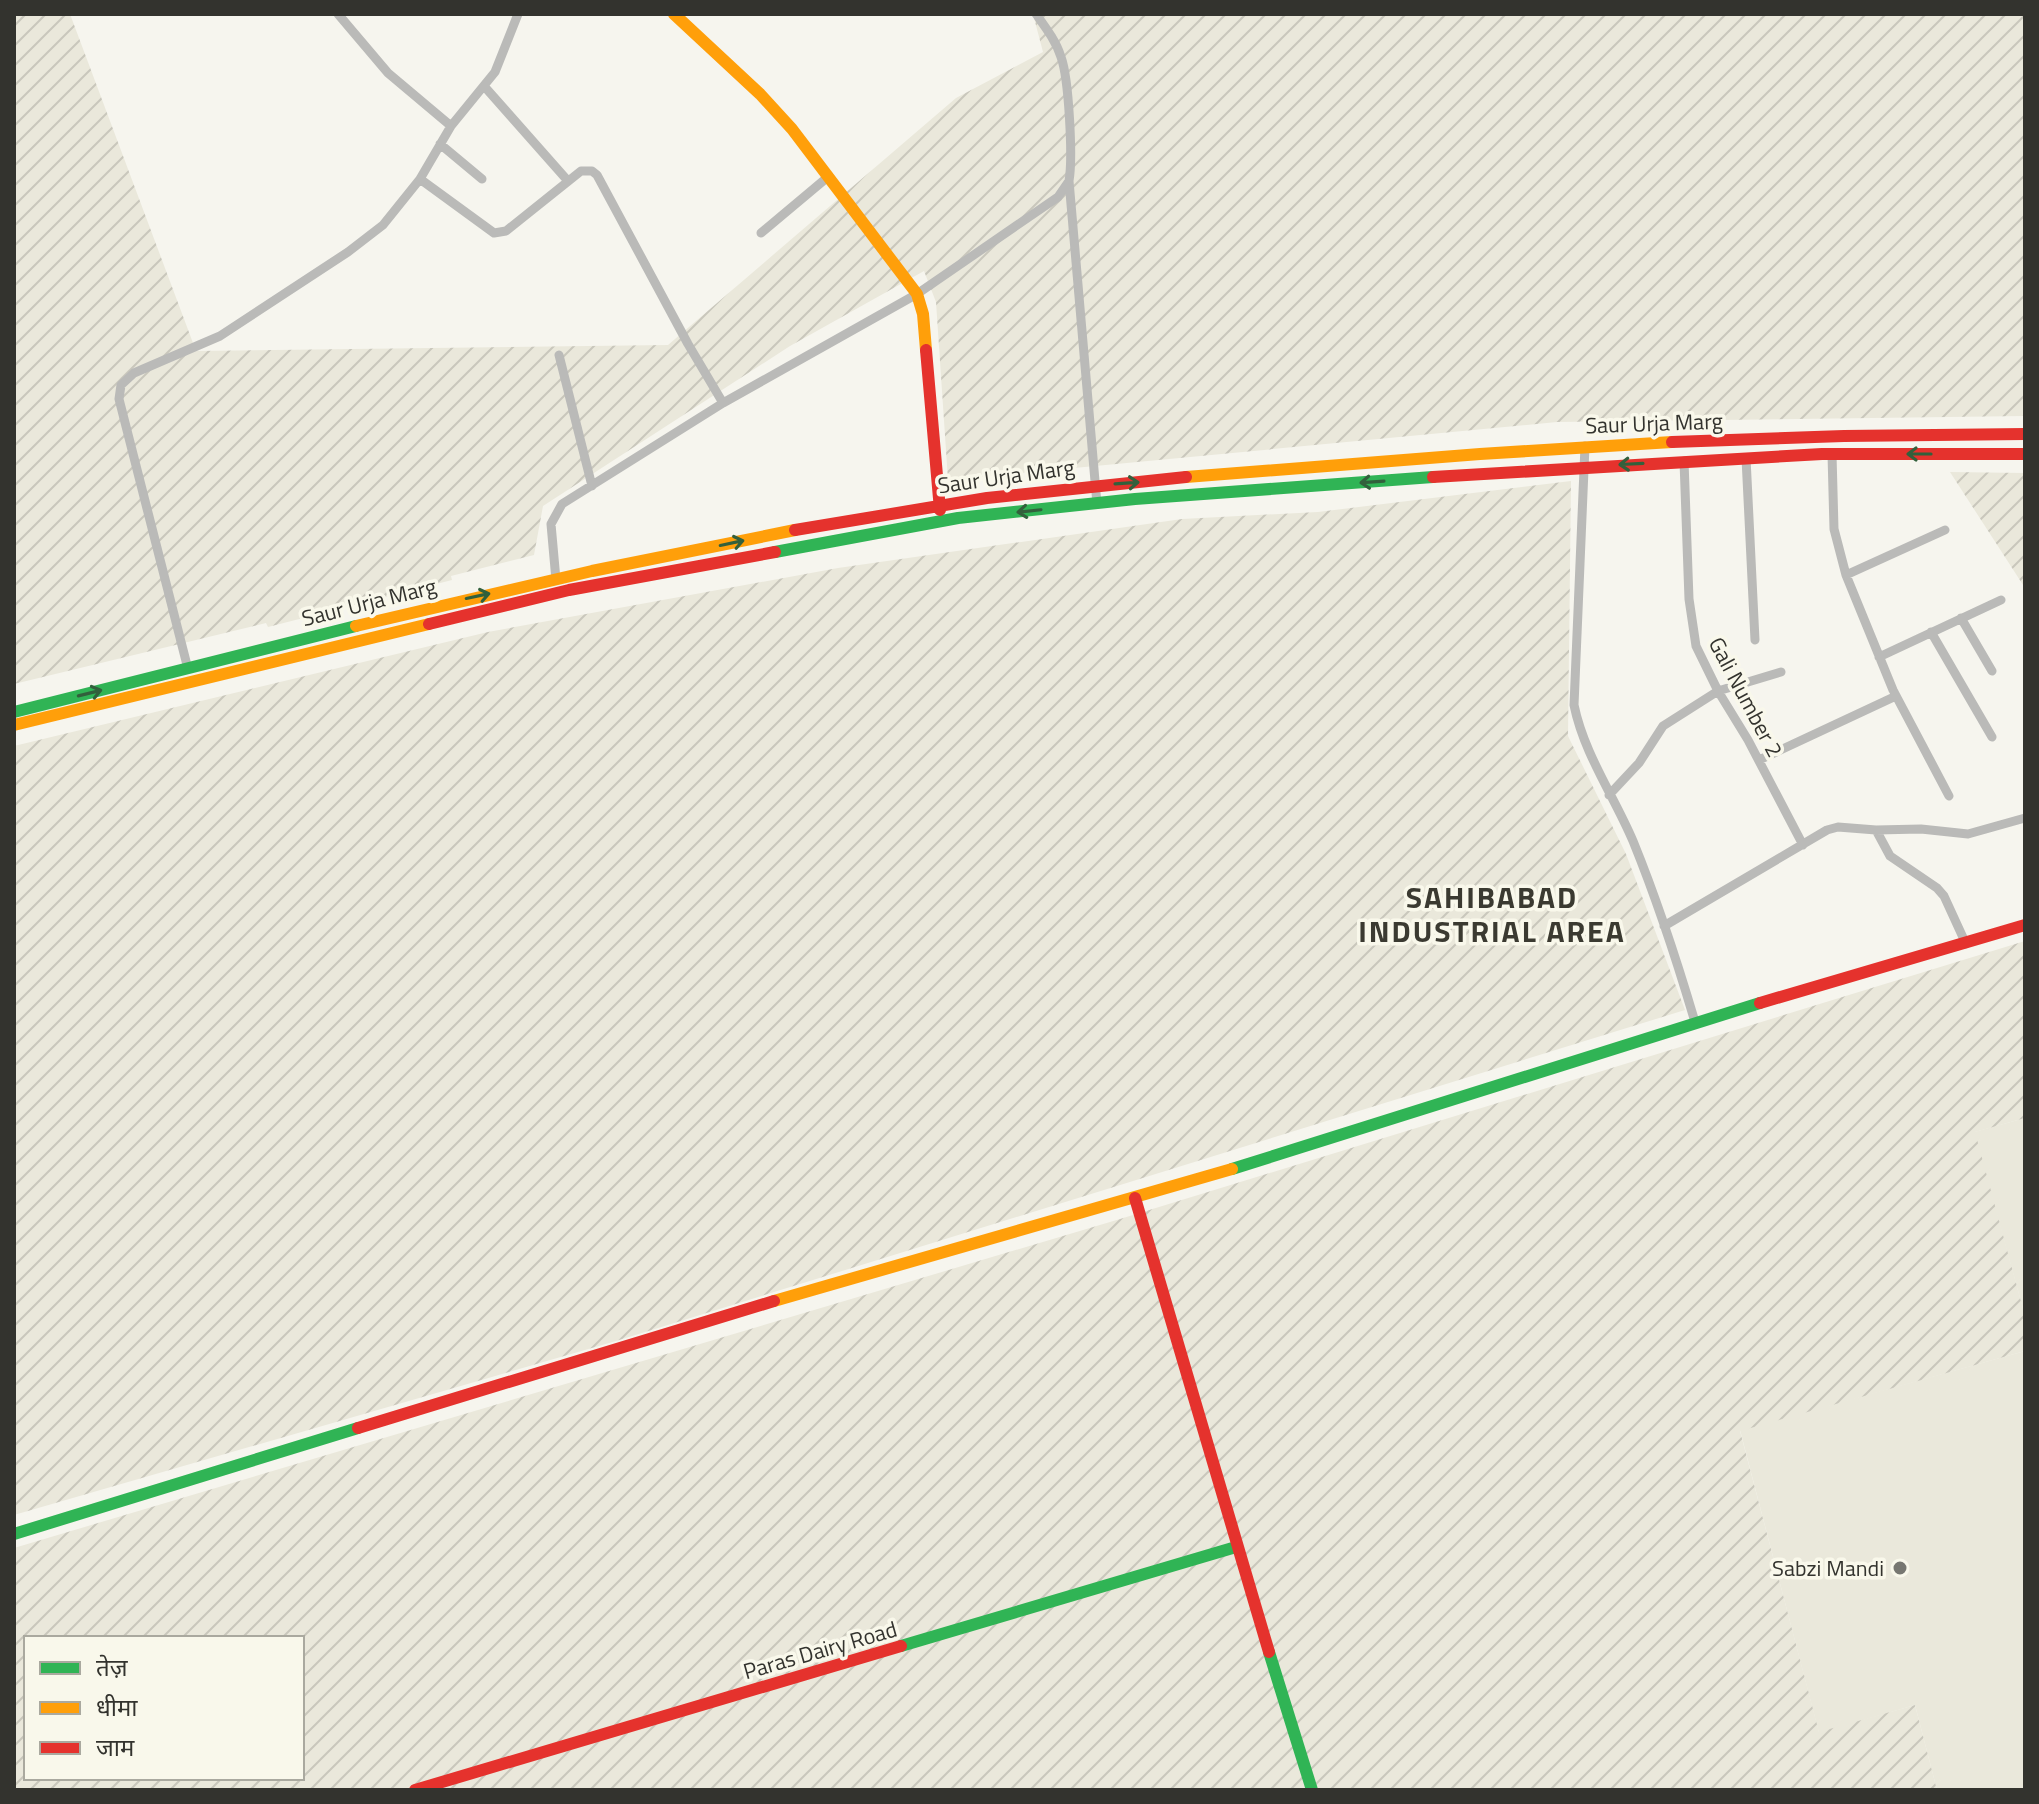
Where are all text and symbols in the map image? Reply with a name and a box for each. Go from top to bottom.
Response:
street label: Saur Urja Marg [1585,404,1723,442]
one-way arrow [1906,446,1933,462]
street label: Saur Urja Marg [935,450,1077,502]
one-way arrow [1618,457,1645,472]
one-way arrow [1113,475,1140,490]
one-way arrow [1359,475,1386,490]
one-way arrow [1016,503,1043,518]
one-way arrow [719,535,744,550]
street label: Saur Urja Marg [298,569,440,635]
one-way arrow [464,588,490,603]
street label: Gali Number 2 [1700,631,1792,763]
one-way arrow [76,685,102,700]
district label: SAHIBABAD INDUSTRIAL AREA [1358,874,1626,954]
place label: Sabzi Mandi [1772,1551,1884,1585]
marker: Sabzi Mandi [1891,1559,1909,1577]
street label: Paras Dairy Road [739,1612,901,1688]
legend [24,1636,304,1780]
text: तेज़ [96,1649,129,1685]
text: धीमा [96,1689,138,1725]
text: जाम [96,1729,135,1765]

